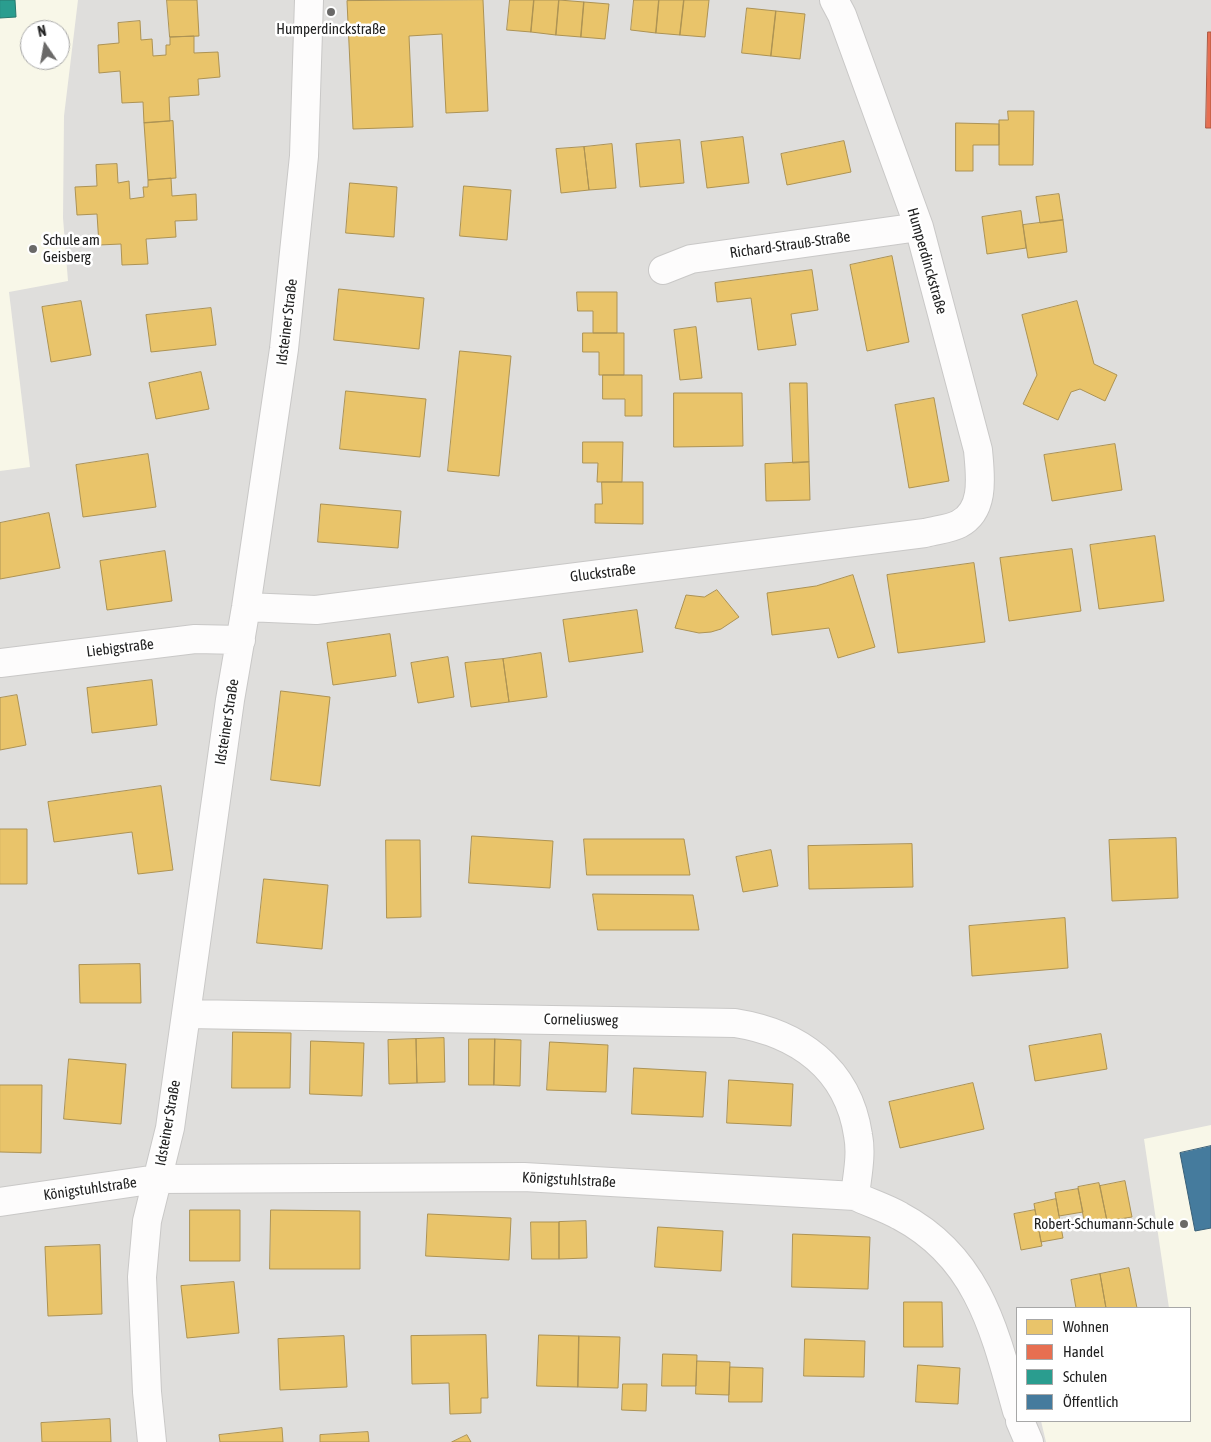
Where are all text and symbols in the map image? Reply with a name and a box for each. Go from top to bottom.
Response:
marker: Humperdinckstraße [325,6,337,18]
north arrow [20,20,70,70]
place label: Humperdinckstraße [276,20,386,38]
text: N [36,23,48,40]
street label: Humperdinckstraße [903,206,951,316]
street label: Richard-Strauß-Straße [729,228,851,262]
place label: Schule am Geisberg [43,231,100,266]
marker: Schule am Geisberg [27,243,39,255]
street label: Idsteiner Straße [273,278,301,366]
street label: Gluckstraße [569,560,637,586]
street label: Liebigstraße [85,635,155,661]
street label: Idsteiner Straße [211,678,243,766]
street label: Corneliusweg [544,1010,618,1030]
street label: Idsteiner Straße [152,1079,184,1167]
street label: Königstuhlstraße [522,1169,616,1191]
street label: Königstuhlstraße [42,1174,138,1204]
place label: Robert-Schumann-Schule [1034,1215,1174,1233]
marker: Robert-Schumann-Schule [1178,1218,1190,1230]
legend [1016,1307,1191,1422]
text: Wohnen [1063,1318,1109,1335]
text: Handel [1063,1343,1104,1360]
text: Schulen [1063,1368,1107,1385]
text: Öffentlich [1063,1393,1119,1410]

